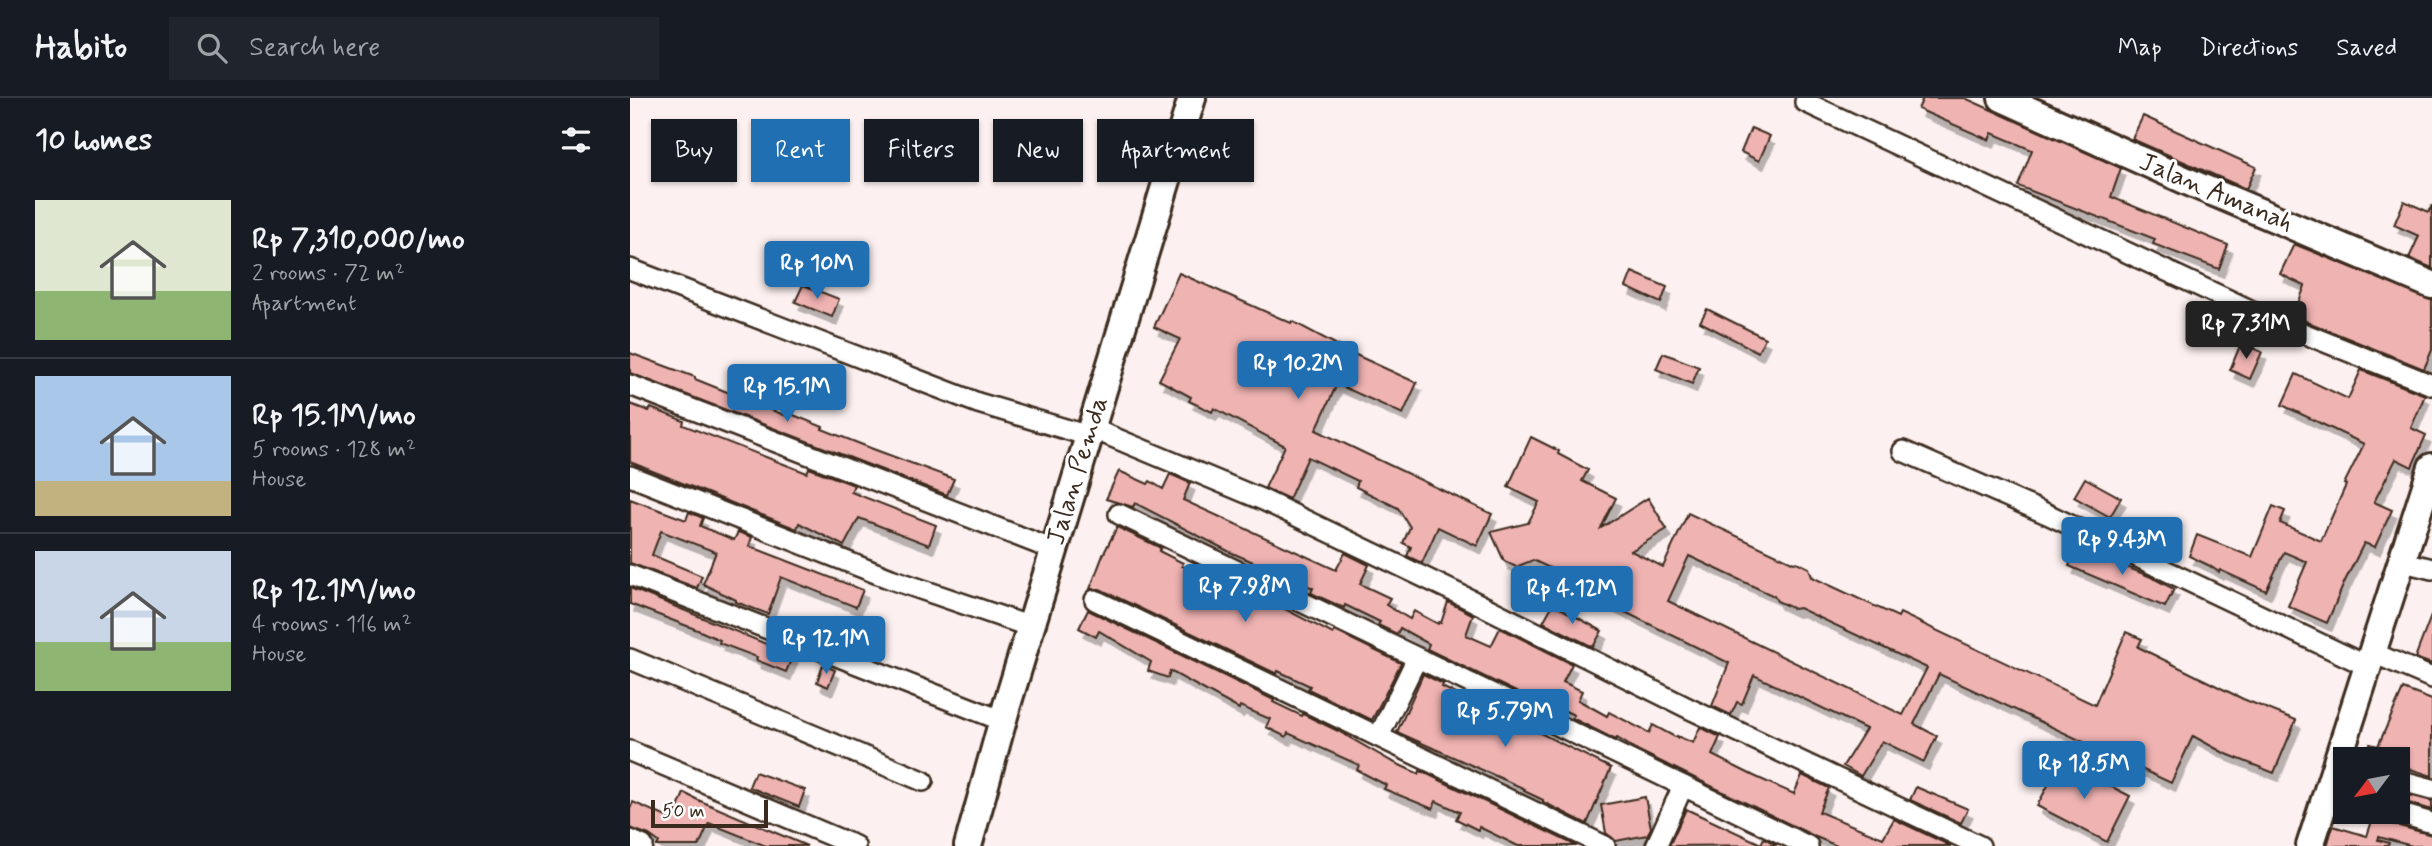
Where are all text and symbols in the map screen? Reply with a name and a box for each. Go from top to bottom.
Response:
search box [169,17,659,80]
text: Habito [35,26,127,70]
icon: search [193,29,231,67]
text: Search here [249,31,380,65]
text: Map [2118,33,2162,64]
text: Directions [2200,33,2298,64]
text: Saved [2336,33,2397,64]
chip: Buy [651,119,737,182]
chip: Rent [751,119,850,182]
chip: Filters [864,119,979,182]
chip: New [993,119,1083,182]
chip: Apartment [1097,119,1254,182]
text: 10 homes [35,121,152,160]
icon: filters [557,121,595,159]
street label: Jalan Amanah [2134,145,2298,241]
text: Rp 7,310,000/mo [252,220,465,259]
icon: home [91,228,175,312]
pin: Rp 10M [760,242,874,301]
text: Rp 10M [780,249,854,279]
text: 2 rooms · 72 m² [252,259,405,289]
text: Apartment [252,289,357,319]
pin: Rp 7.31M [2174,302,2318,361]
text: Rp 7.31M [2202,309,2290,339]
pin: Rp 10.2M [1226,342,1370,401]
text: Rp 10.2M [1253,349,1343,379]
pin: Rp 15.1M [715,364,859,424]
text: Rp 15.1M [743,372,831,402]
street label: Jalan Pemda [1039,393,1117,549]
text: Rp 15.1M/mo [252,396,416,435]
icon: home [91,404,175,488]
text: 5 rooms · 128 m² [252,435,416,465]
text: House [252,465,306,495]
pin: Rp 9.43M [2050,518,2194,577]
text: Rp 9.43M [2077,525,2167,555]
pin: Rp 7.98M [1173,564,1317,624]
pin: Rp 4.12M [1500,566,1644,626]
text: Rp 12.1M/mo [252,571,416,610]
text: Rp 7.98M [1199,572,1291,602]
text: Rp 4.12M [1527,574,1617,604]
icon: home [91,579,175,663]
text: 4 rooms · 116 m² [252,610,412,640]
pin: Rp 12.1M [754,616,898,676]
text: Rp 12.1M [782,624,870,654]
text: House [252,640,306,670]
pin: Rp 5.79M [1433,690,1577,749]
text: Rp 5.79M [1457,697,1553,727]
pin: Rp 18.5M [2012,742,2156,801]
north arrow [2333,747,2410,824]
map controls [2333,747,2410,824]
text: Rp 18.5M [2038,749,2130,779]
scale bar [651,797,768,829]
text: 50 m [662,799,705,824]

